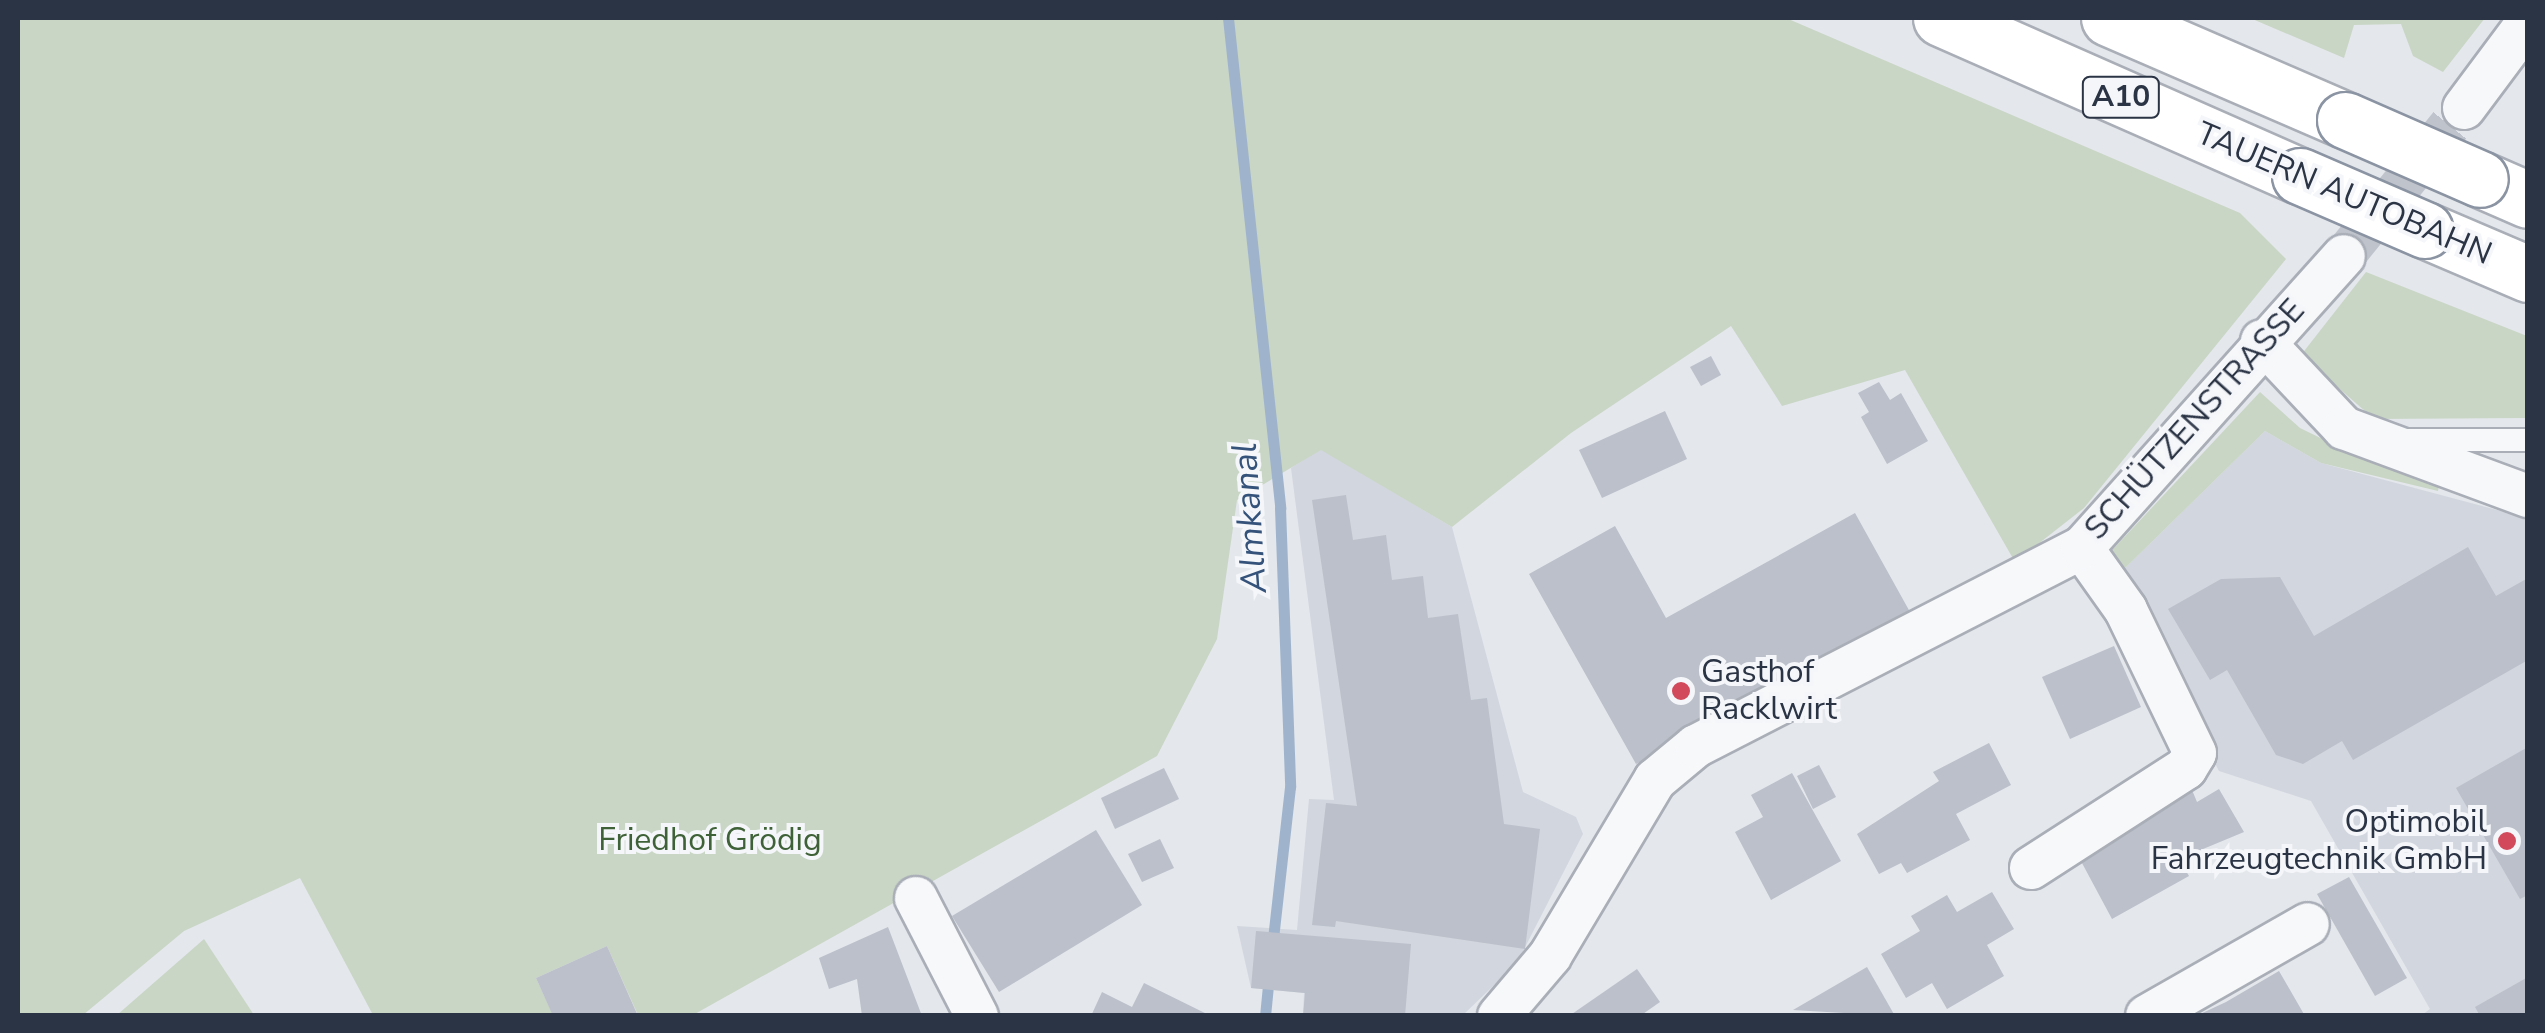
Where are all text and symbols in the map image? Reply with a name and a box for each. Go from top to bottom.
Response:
road number: A10 [2081,72,2161,122]
street label: TAUERN AUTOBAHN [2191,114,2497,274]
street label: SCHÜTZENSTRASSE [2077,292,2313,548]
water label: Almkanal [1224,441,1276,595]
place label: Gasthof Racklwirt [1701,654,1837,729]
marker: Gasthof Racklwirt [1670,680,1692,702]
place label: Optimobil Fahrzeugtechnik GmbH [2151,804,2487,879]
park label: Friedhof Grödig [598,821,822,859]
marker: Optimobil Fahrzeugtechnik GmbH [2496,830,2518,852]

